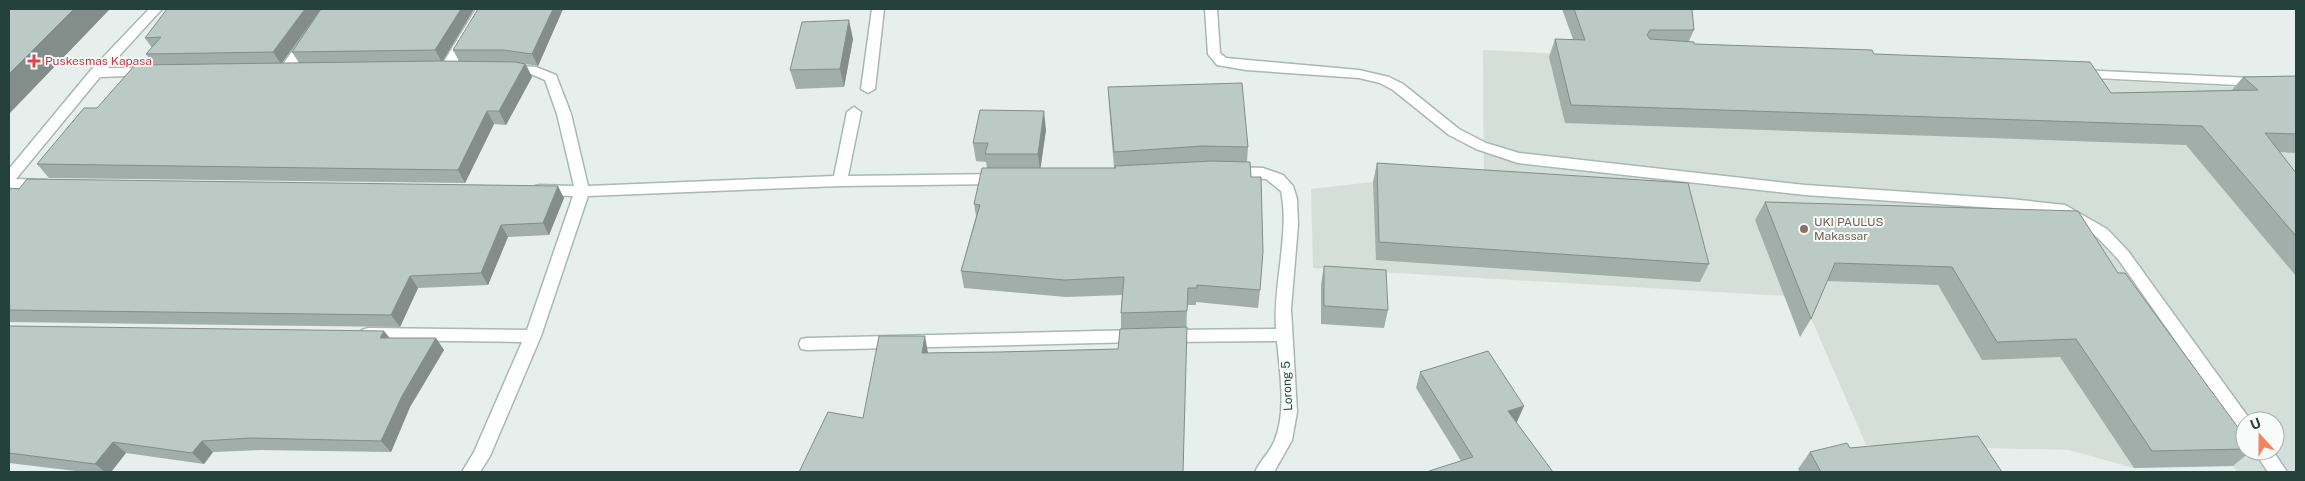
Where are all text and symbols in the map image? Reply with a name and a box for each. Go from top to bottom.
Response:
marker: Puskesmas Kapasa [27,54,41,68]
place label: Puskesmas Kapasa [45,54,152,68]
place label: UKI PAULUS Makassar [1814,215,1883,243]
marker: UKI PAULUS Makassar [1798,223,1810,235]
street label: Lorong 5 [1279,360,1295,411]
north arrow [2235,411,2285,461]
text: U [2248,415,2263,433]

